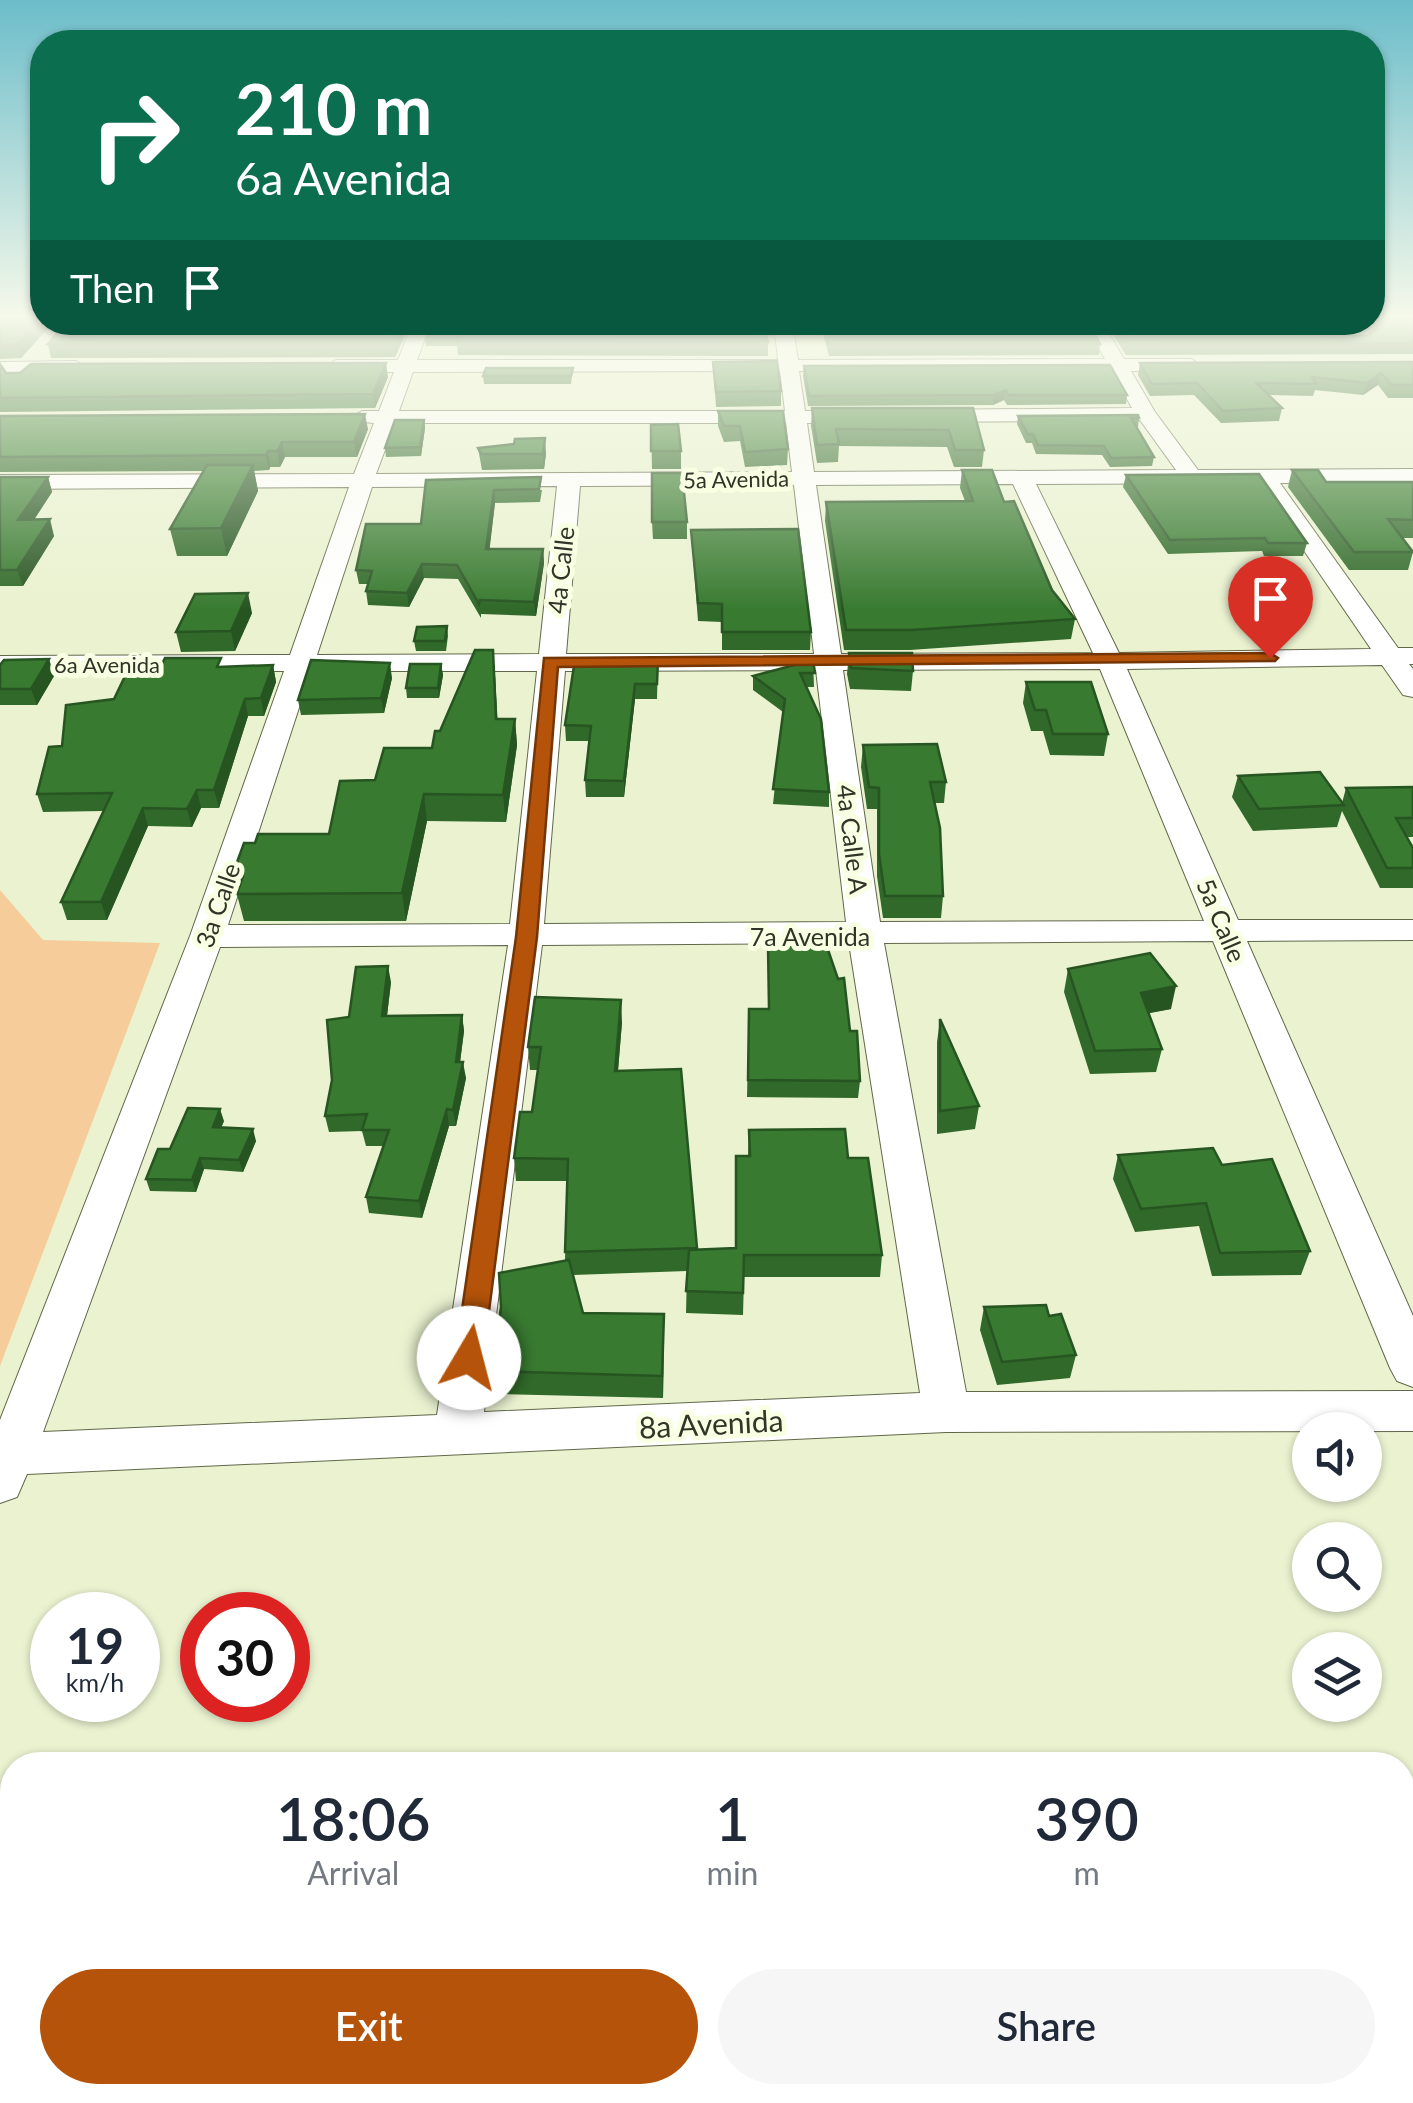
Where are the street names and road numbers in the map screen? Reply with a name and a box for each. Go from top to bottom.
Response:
street label: 5a Avenida [683,465,789,493]
street label: 4a Calle [541,525,579,615]
street label: 6a Avenida [54,651,160,678]
street label: 4a Calle A [831,783,875,895]
street label: 3a Calle [189,859,245,951]
street label: 5a Calle [1191,874,1253,966]
street label: 7a Avenida [750,921,870,951]
street label: 8a Avenida [638,1401,784,1445]

